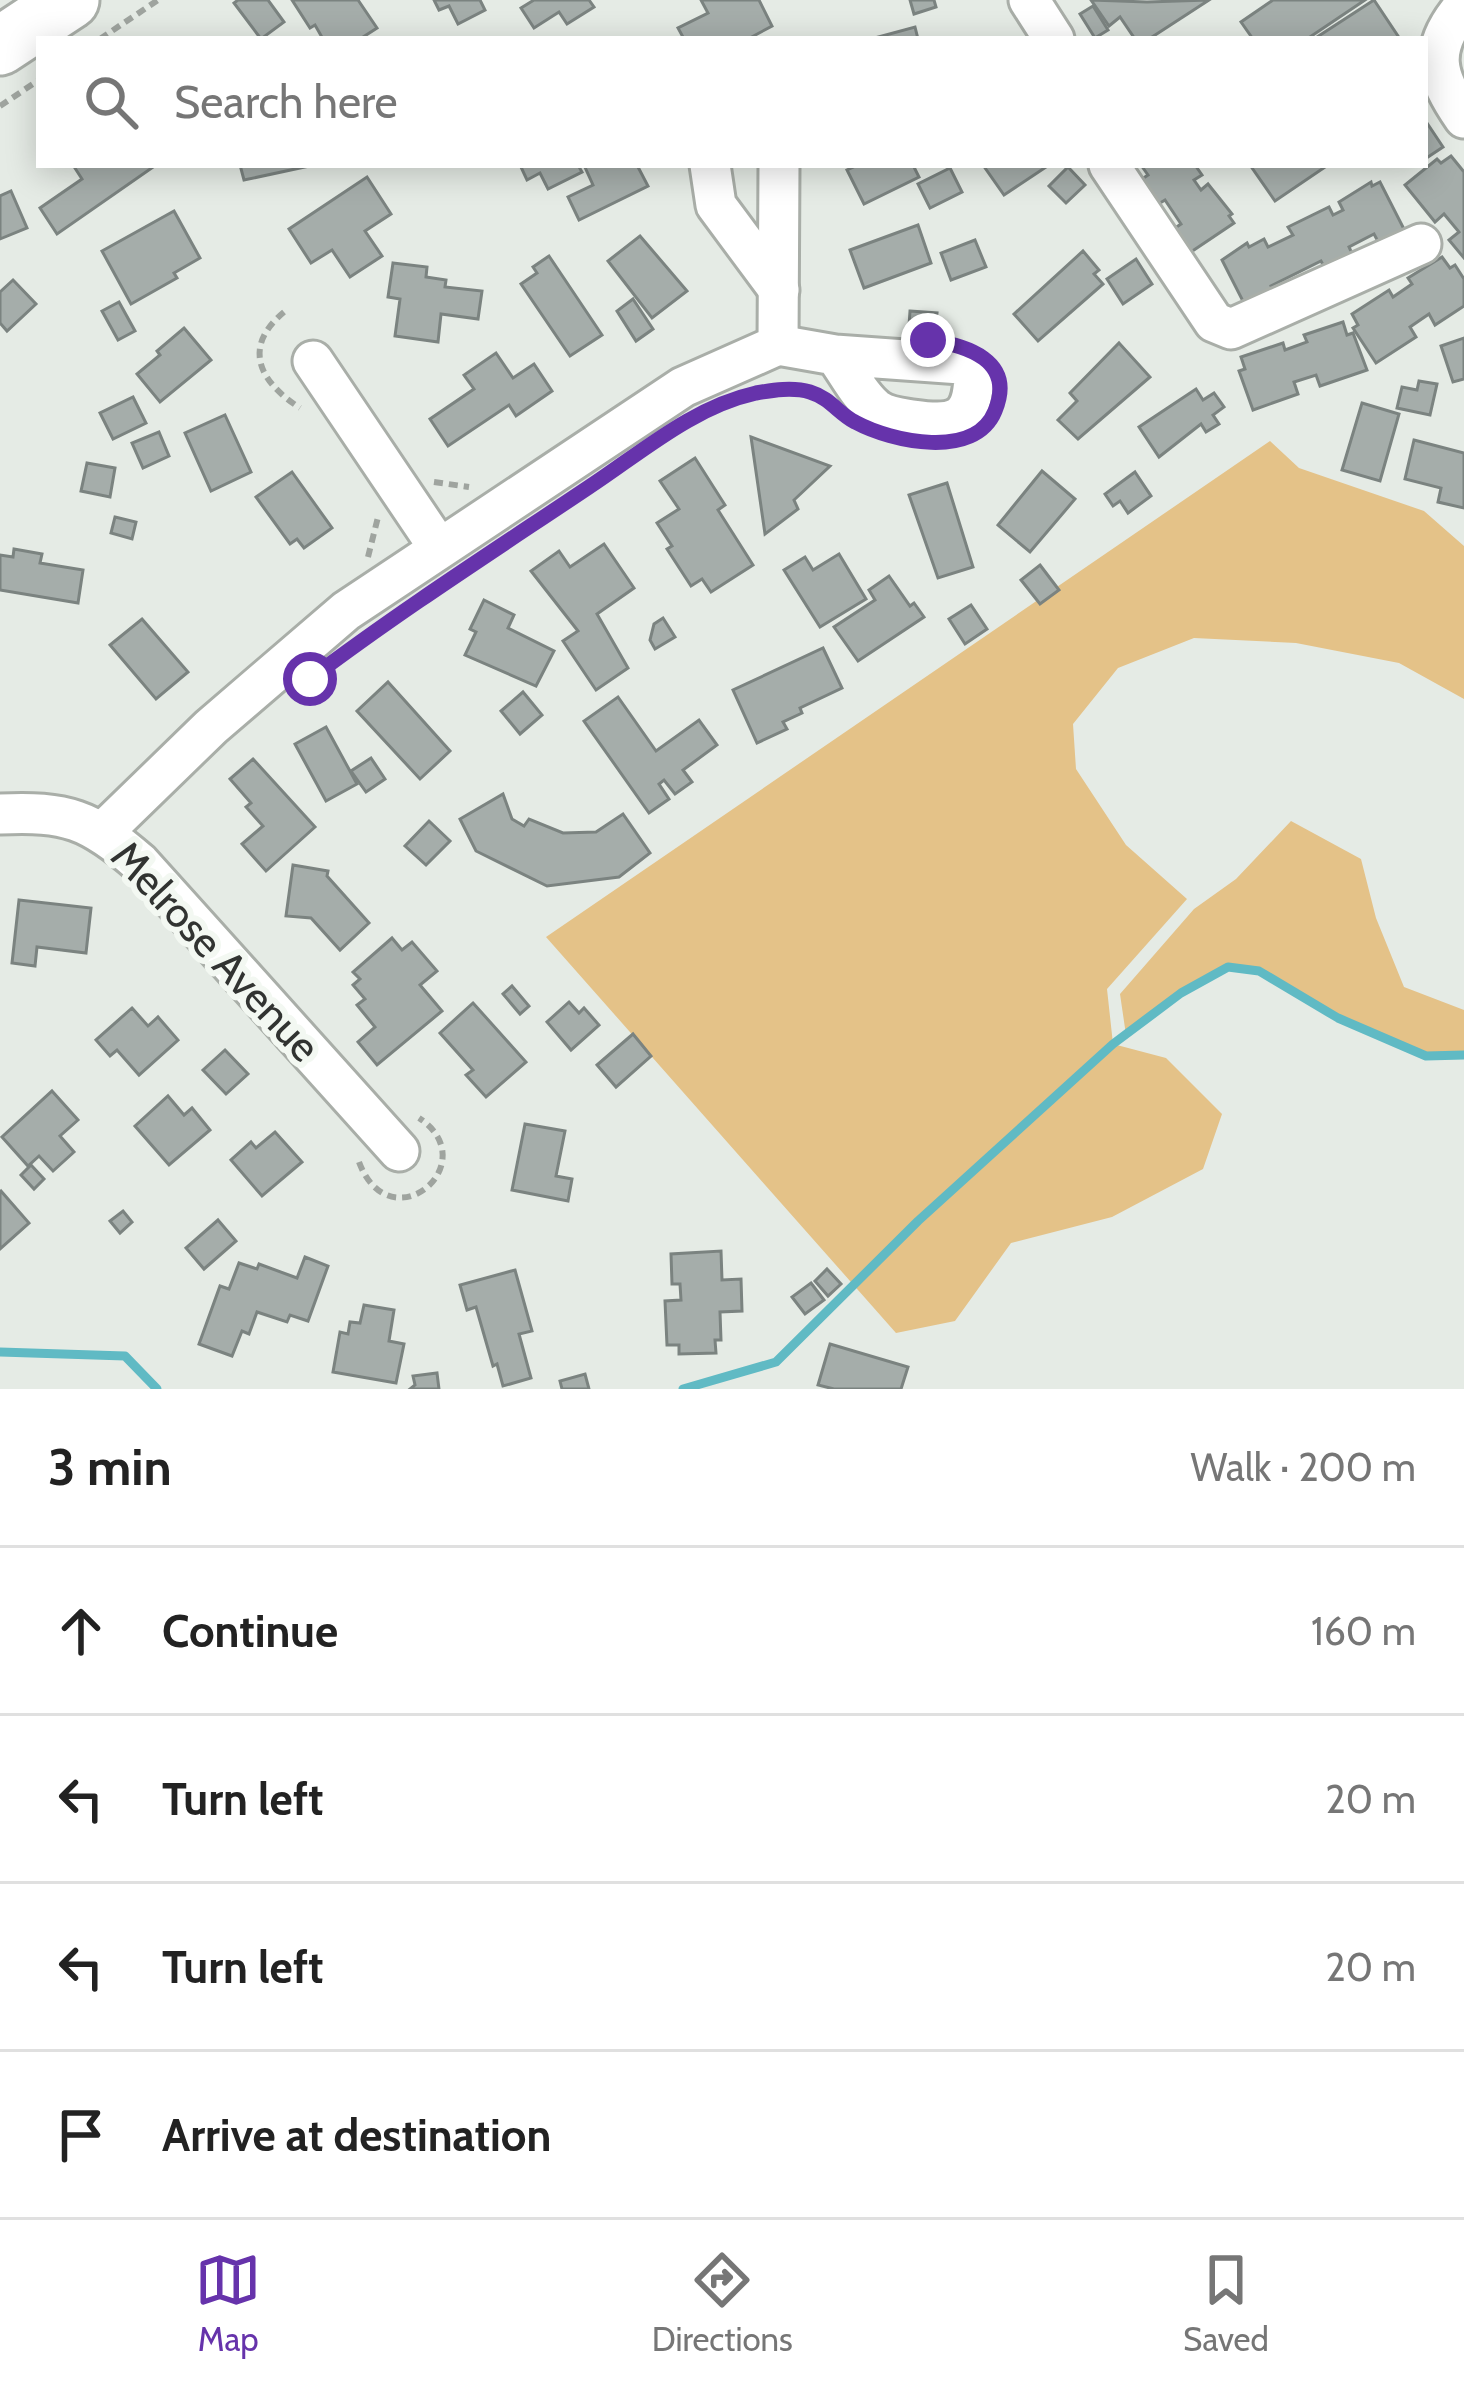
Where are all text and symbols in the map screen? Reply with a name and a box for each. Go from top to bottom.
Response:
search box [36,36,1428,168]
icon: search [78,69,144,135]
text: Search here [174,75,398,129]
route end [901,313,955,367]
route start [283,652,337,706]
street label: Melrose Avenue [101,830,331,1072]
text: 3 min [48,1436,172,1498]
text: Walk · 200 m [1191,1443,1416,1491]
icon: ahead [48,1598,114,1664]
text: Continue [162,1604,338,1658]
text: 160 m [1311,1607,1416,1655]
icon: left [48,1766,114,1832]
text: Turn left [162,1772,324,1826]
text: 20 m [1325,1775,1416,1823]
icon: left [48,1934,114,2000]
text: Turn left [162,1940,324,1994]
text: 20 m [1325,1943,1416,1991]
icon: arrive [48,2102,114,2168]
text: Arrive at destination [162,2108,551,2162]
tab: Map [195,2247,261,2359]
tab: Directions [652,2247,793,2359]
tab: Saved [1183,2247,1269,2359]

